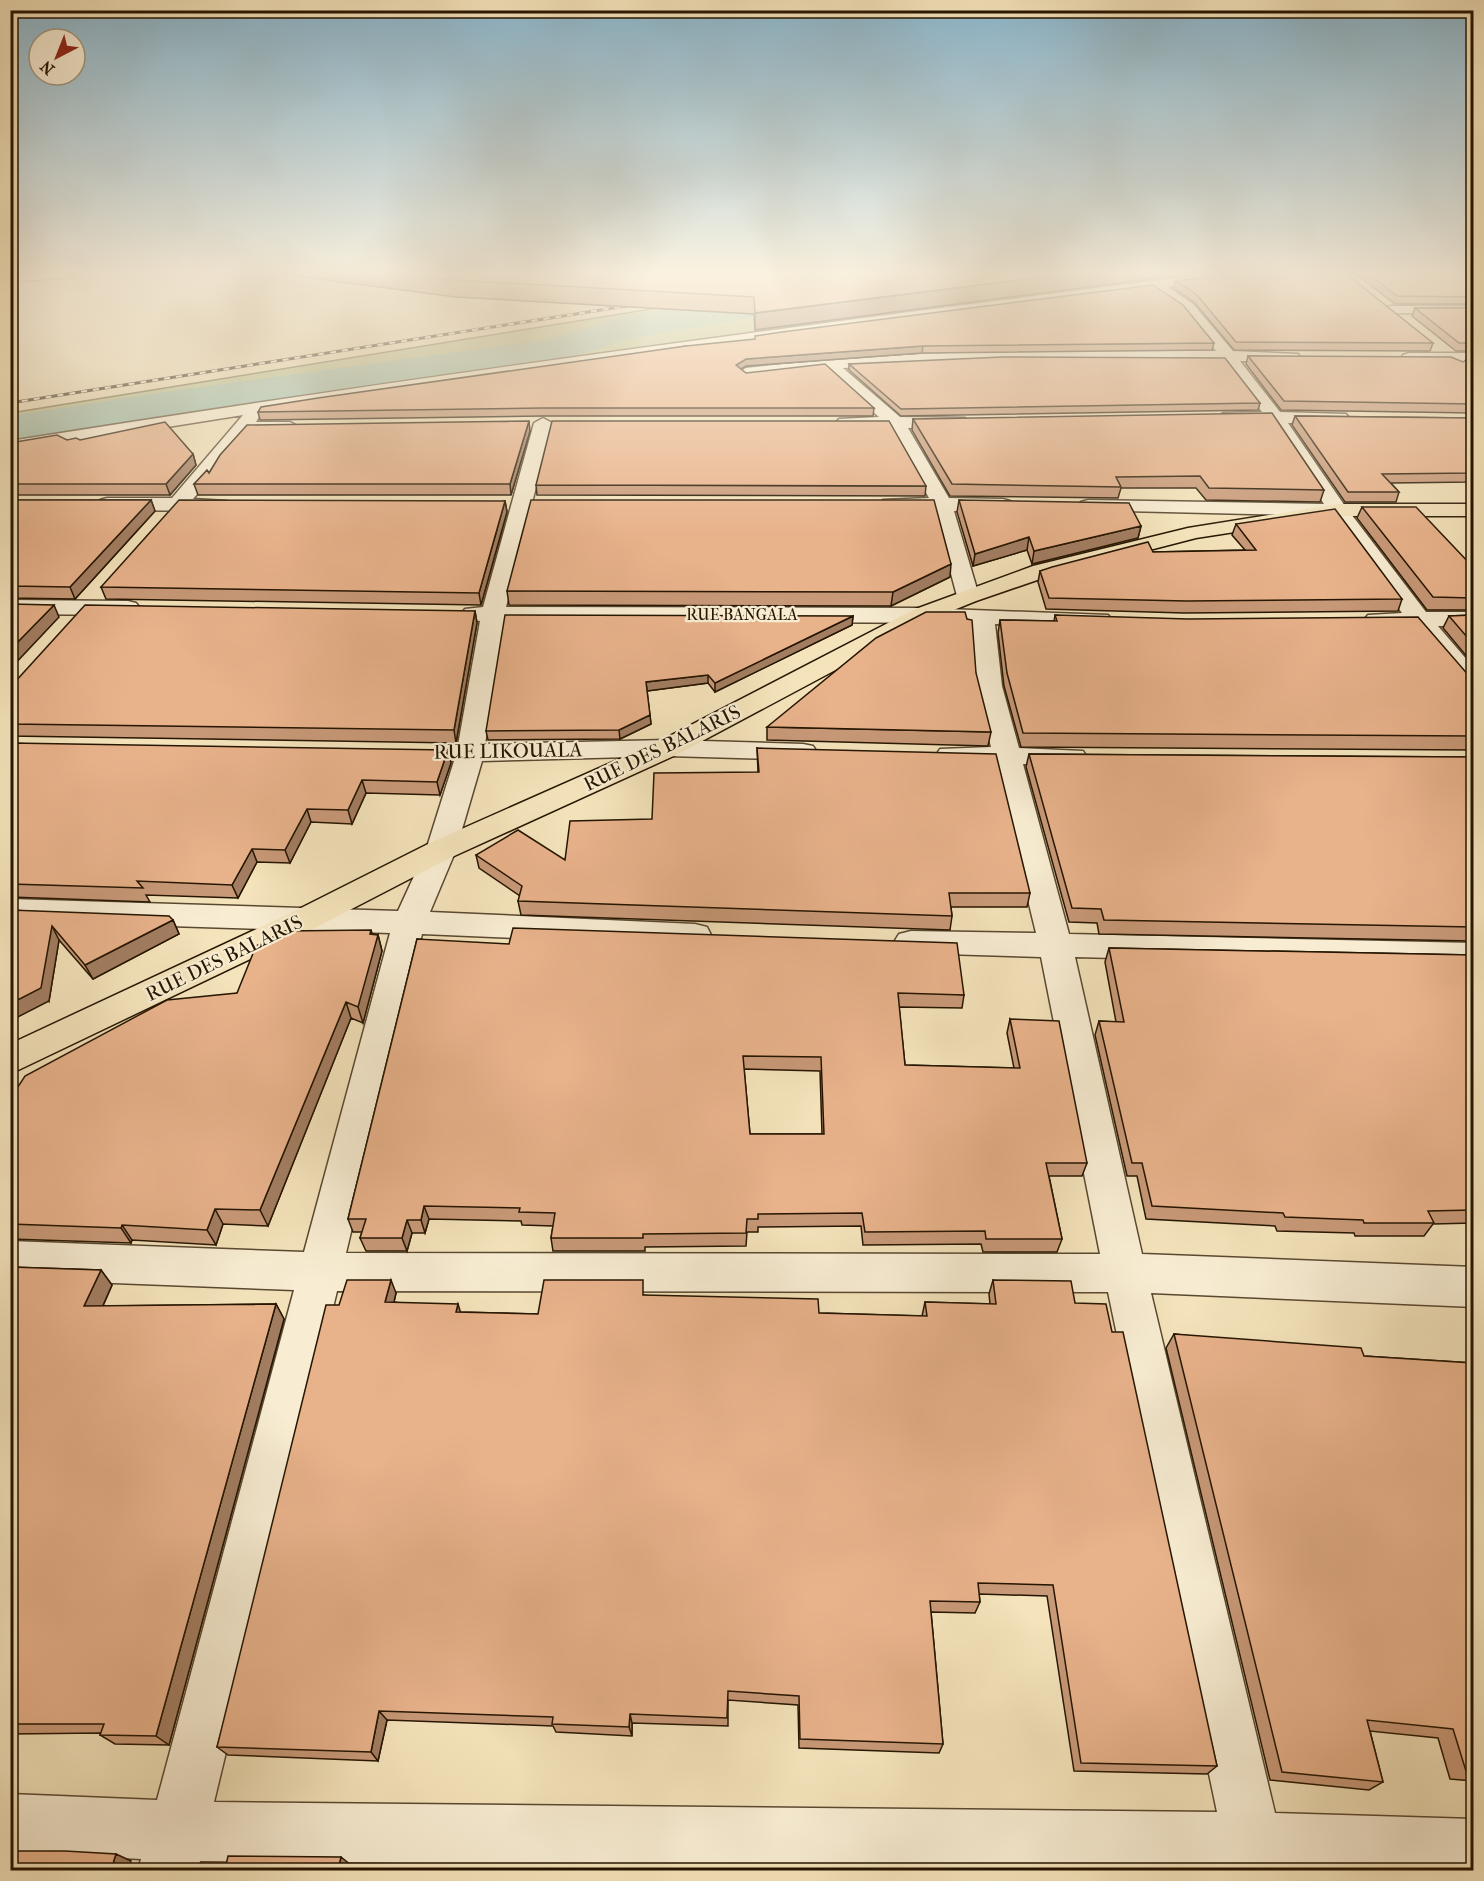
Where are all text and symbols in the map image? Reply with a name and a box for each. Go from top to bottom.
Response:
north arrow [27,27,87,87]
text: N [36,56,58,79]
street label: RUE BANGALA [686,605,798,624]
street label: RUE DES BALARIS [580,700,744,796]
street label: RUE LIKOUALA [433,738,584,764]
street label: RUE DES BALARIS [142,910,306,1006]

